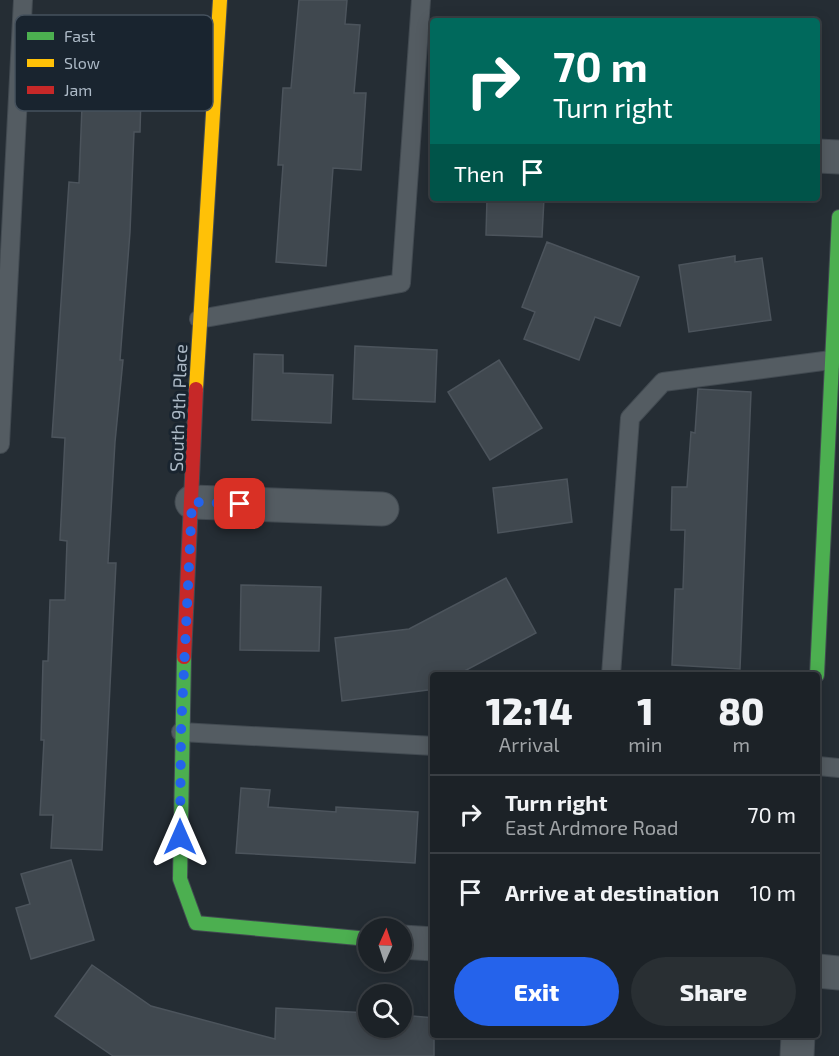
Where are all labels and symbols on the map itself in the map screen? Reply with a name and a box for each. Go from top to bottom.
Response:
legend [15,15,213,111]
text: Fast [64,26,95,45]
text: Slow [64,53,100,72]
text: Jam [64,80,92,99]
street label: South 9th Place [165,344,191,472]
pin [214,478,265,529]
position arrow [148,805,212,869]
north arrow [358,918,412,972]

